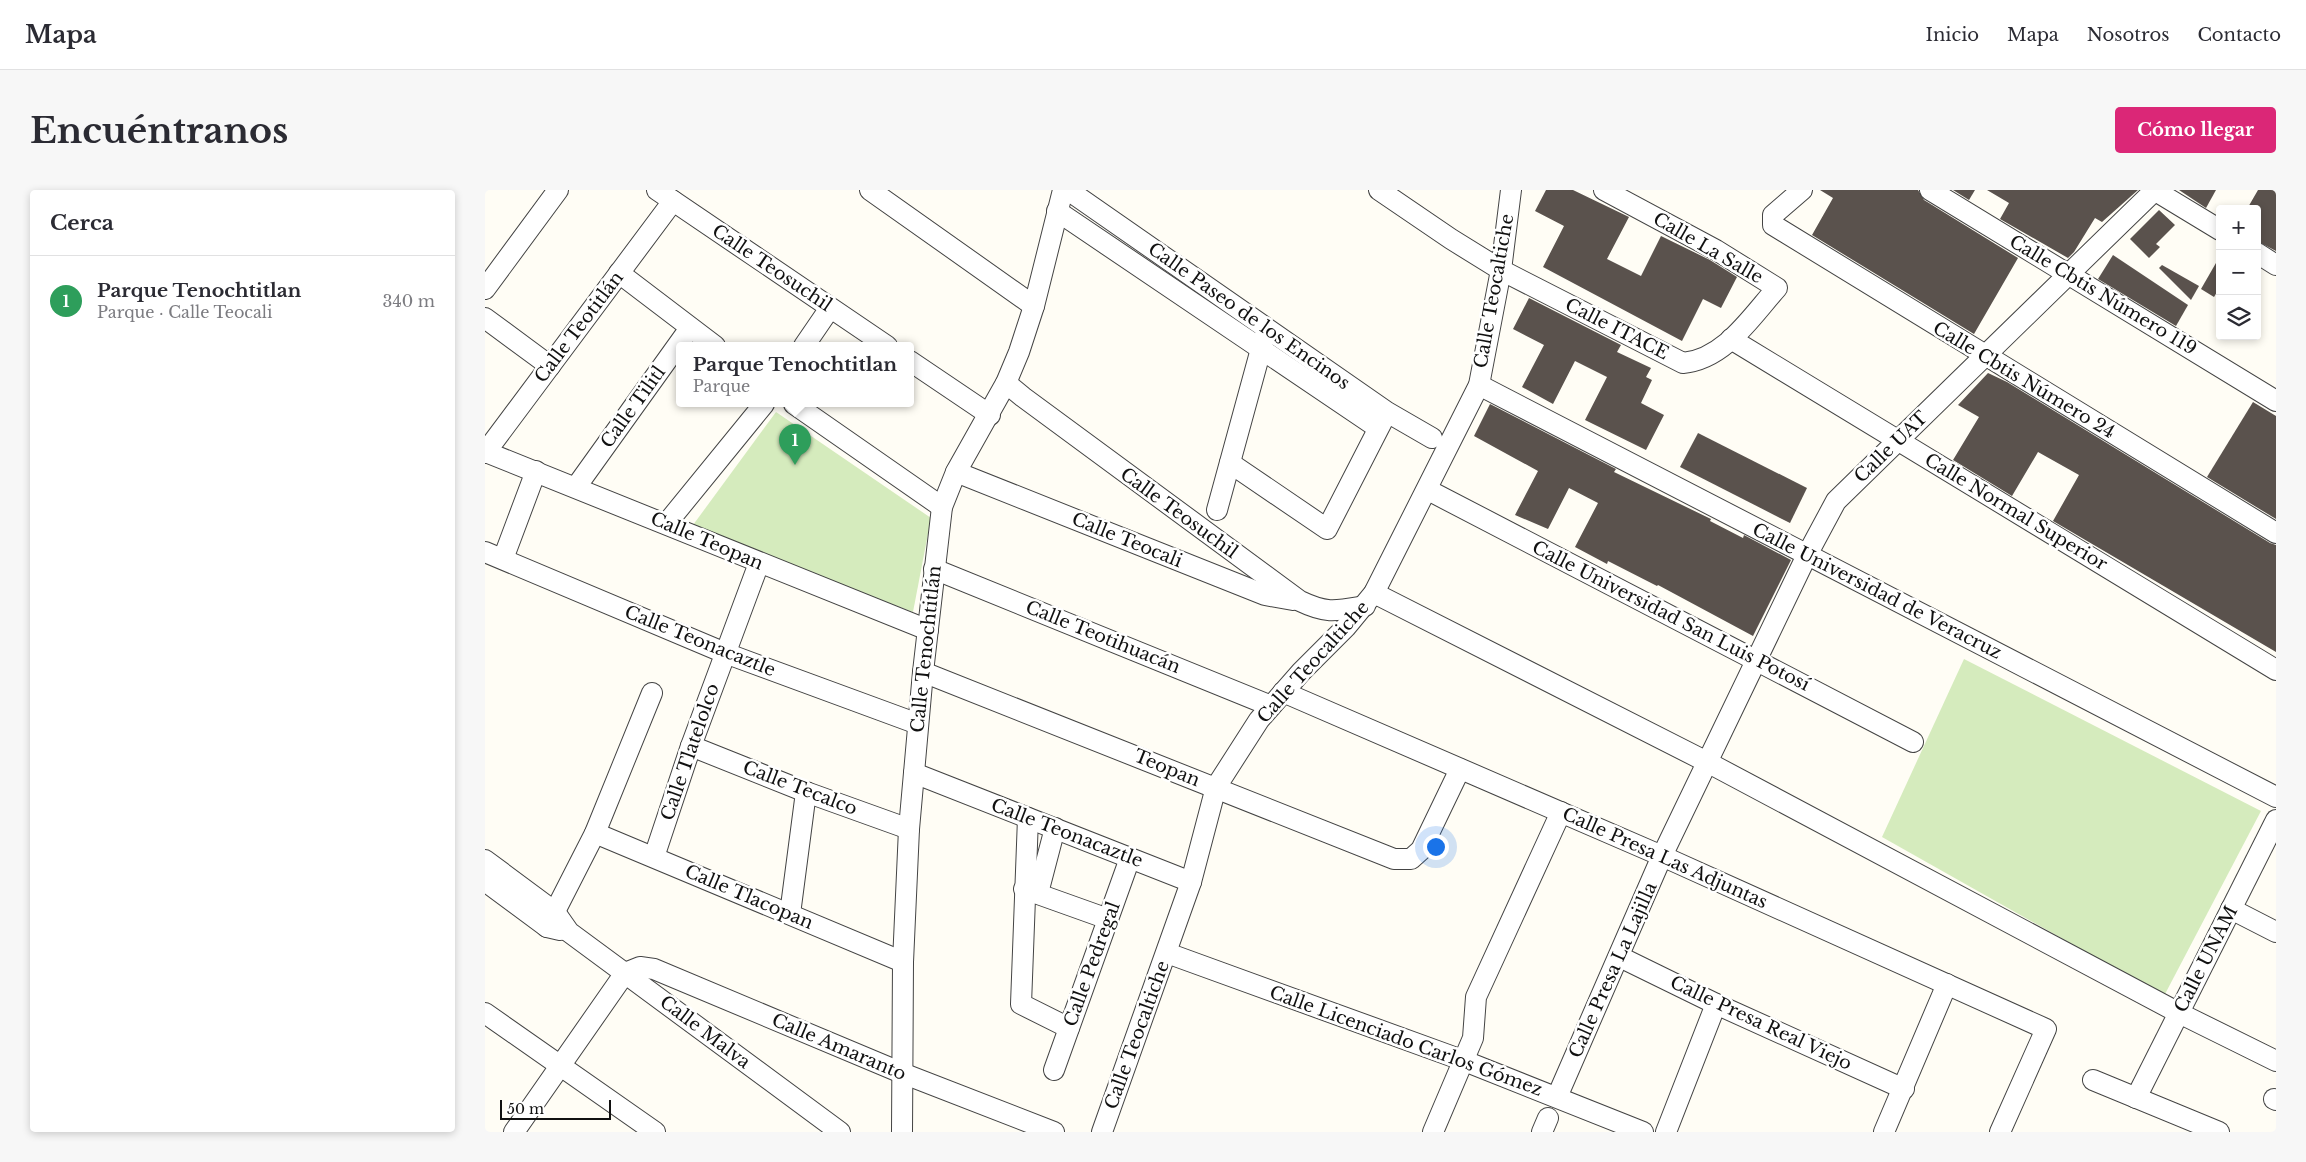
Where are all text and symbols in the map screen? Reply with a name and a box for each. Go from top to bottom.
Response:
text: Mapa [25,20,97,49]
text: Inicio [1925,24,1979,46]
text: Mapa [2007,24,2059,46]
text: Nosotros [2087,24,2169,46]
text: Contacto [2197,24,2281,46]
button: Cómo llegar [2115,107,2276,153]
text: Encuéntranos [30,109,288,152]
map controls [2216,205,2261,340]
button: + [2216,205,2261,250]
street label: Calle La Salle [1649,208,1767,288]
text: Cerca [50,210,114,236]
street label: Calle Teocaltiche [1470,212,1518,370]
street label: Calle Teosuchil [708,220,836,316]
street label: Calle Cbtis Número 119 [2005,230,2201,360]
street label: Calle Paseo de los Encinos [1144,238,1354,394]
button: − [2216,250,2261,295]
street label: Calle Teotitlán [530,267,628,387]
text: Parque Tenochtitlan [97,279,301,302]
text: 1 [63,291,69,311]
text: 340 m [383,291,435,311]
street label: Calle ITACE [1562,293,1672,365]
button: layers [2216,295,2261,340]
text: Parque · Calle Teocali [97,302,272,322]
street label: Calle Cbtis Número 24 [1929,317,2119,443]
popup [676,342,914,407]
text: Parque Tenochtitlan [693,353,897,376]
street label: Calle Tilitl [596,362,670,452]
text: Parque [693,376,750,396]
street label: Calle UAT [1850,406,1933,487]
pin: 1 [779,424,811,465]
street label: Calle Normal Superior [1921,449,2112,576]
street label: Calle Teosuchil [1116,463,1242,563]
street label: Calle Teopan [647,507,767,575]
street label: Calle Teocali [1069,508,1185,572]
street label: Calle Universidad de Veracruz [1749,518,2005,664]
street label: Calle Universidad San Luis Potosí [1529,536,1814,696]
street label: Calle Tenochtitlán [906,564,946,734]
street label: Calle Teotihuacán [1022,596,1184,678]
street label: Calle Teocaltiche [1252,597,1374,727]
street label: Calle Teonacaztle [621,601,779,681]
street label: Calle Tlatelolco [656,681,724,823]
street label: Teopan [1131,745,1203,791]
street label: Calle Tecalco [740,756,860,820]
street label: Calle Teonacaztle [988,794,1146,872]
street label: Calle Presa Las Adjuntas [1559,803,1771,913]
your location [1423,834,1449,860]
street label: Calle Tlacopan [681,860,817,934]
street label: Calle Presa La Lajilla [1564,879,1662,1061]
street label: Calle Pedregal [1059,898,1125,1029]
street label: Calle UNAM [2170,902,2242,1016]
street label: Calle Teocaltiche [1100,958,1174,1112]
street label: Calle Presa Real Viejo [1667,971,1855,1075]
street label: Calle Licenciado Carlos Gómez [1266,981,1546,1101]
street label: Calle Malva [655,991,755,1073]
street label: Calle Amaranto [769,1009,909,1085]
scale bar [500,1097,611,1120]
text: 50 m [507,1100,544,1118]

